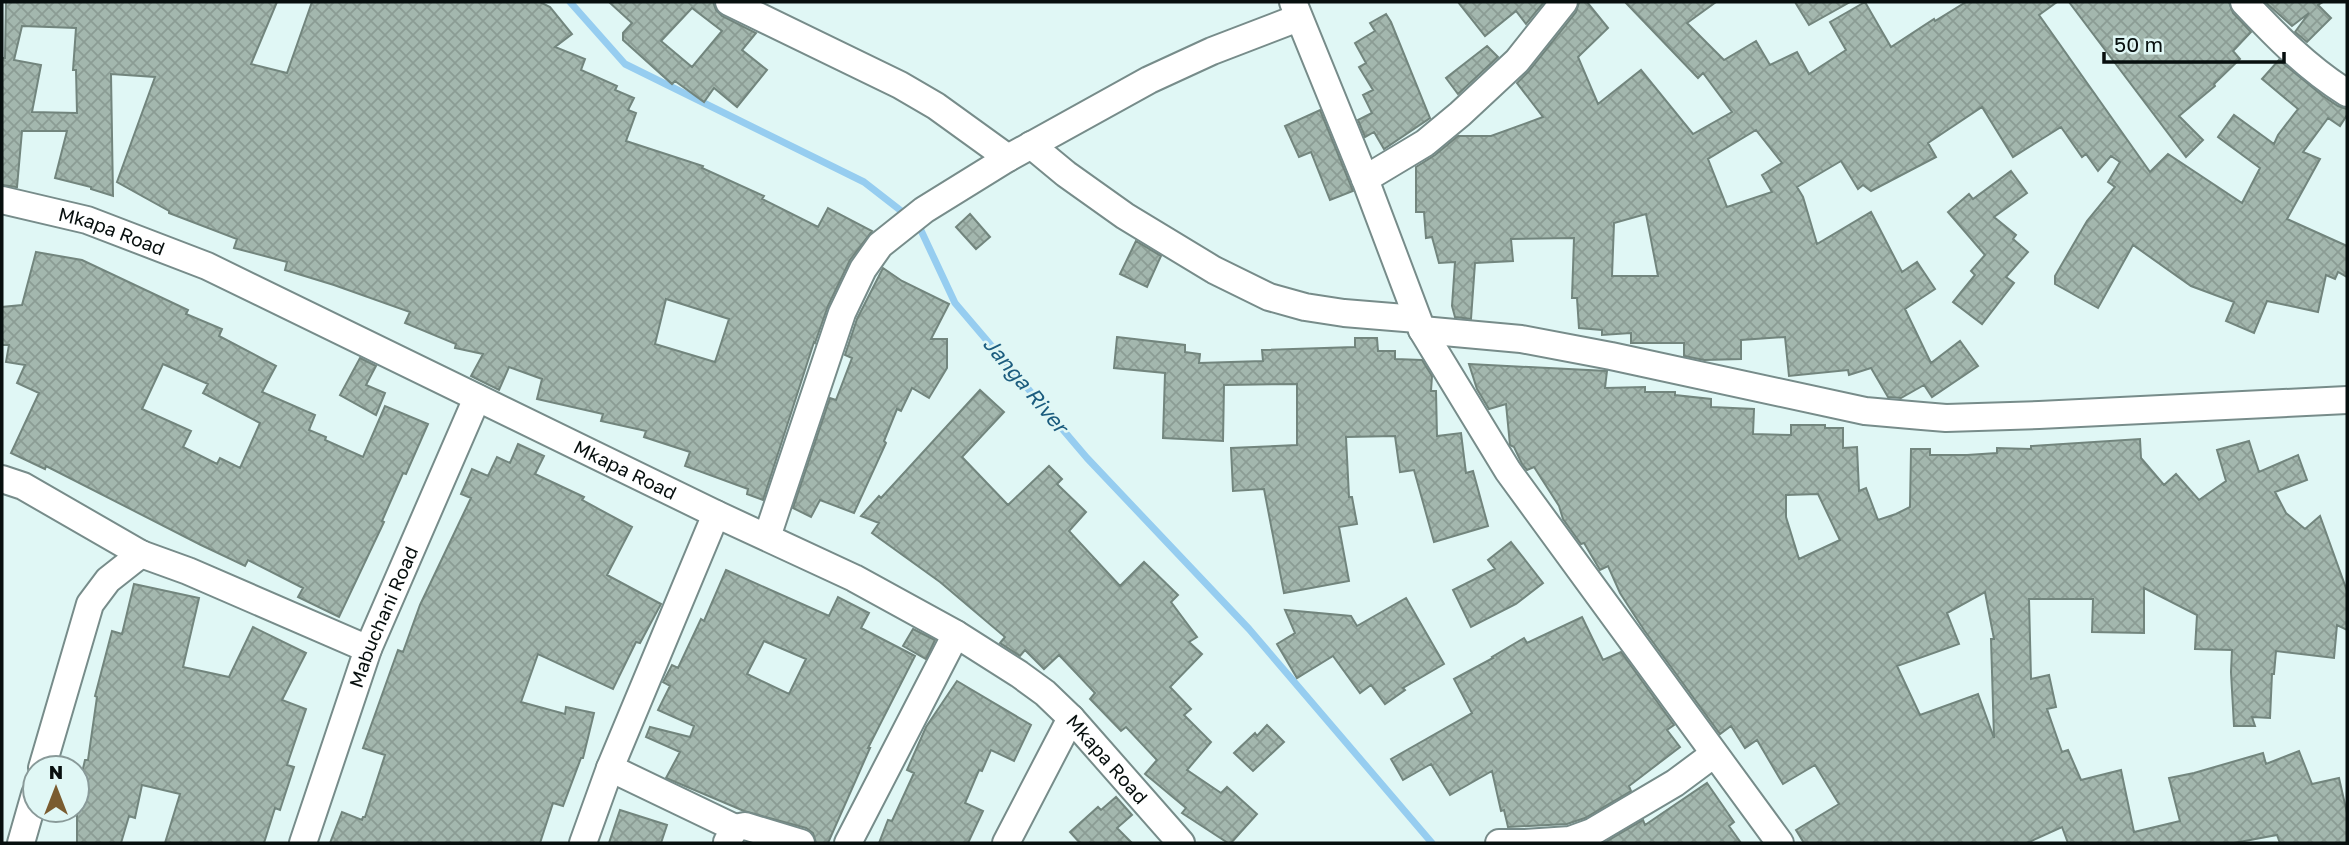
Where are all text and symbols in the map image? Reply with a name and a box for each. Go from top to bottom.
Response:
scale bar [2104,21,2284,65]
text: 50 m [2114,31,2163,57]
street label: Mkapa Road [56,202,168,260]
water label: Janga River [978,331,1075,440]
street label: Mkapa Road [570,435,681,504]
street label: Mabuchani Road [344,542,422,691]
street label: Mkapa Road [1062,709,1153,808]
north arrow [21,754,91,824]
text: N [49,760,63,783]

